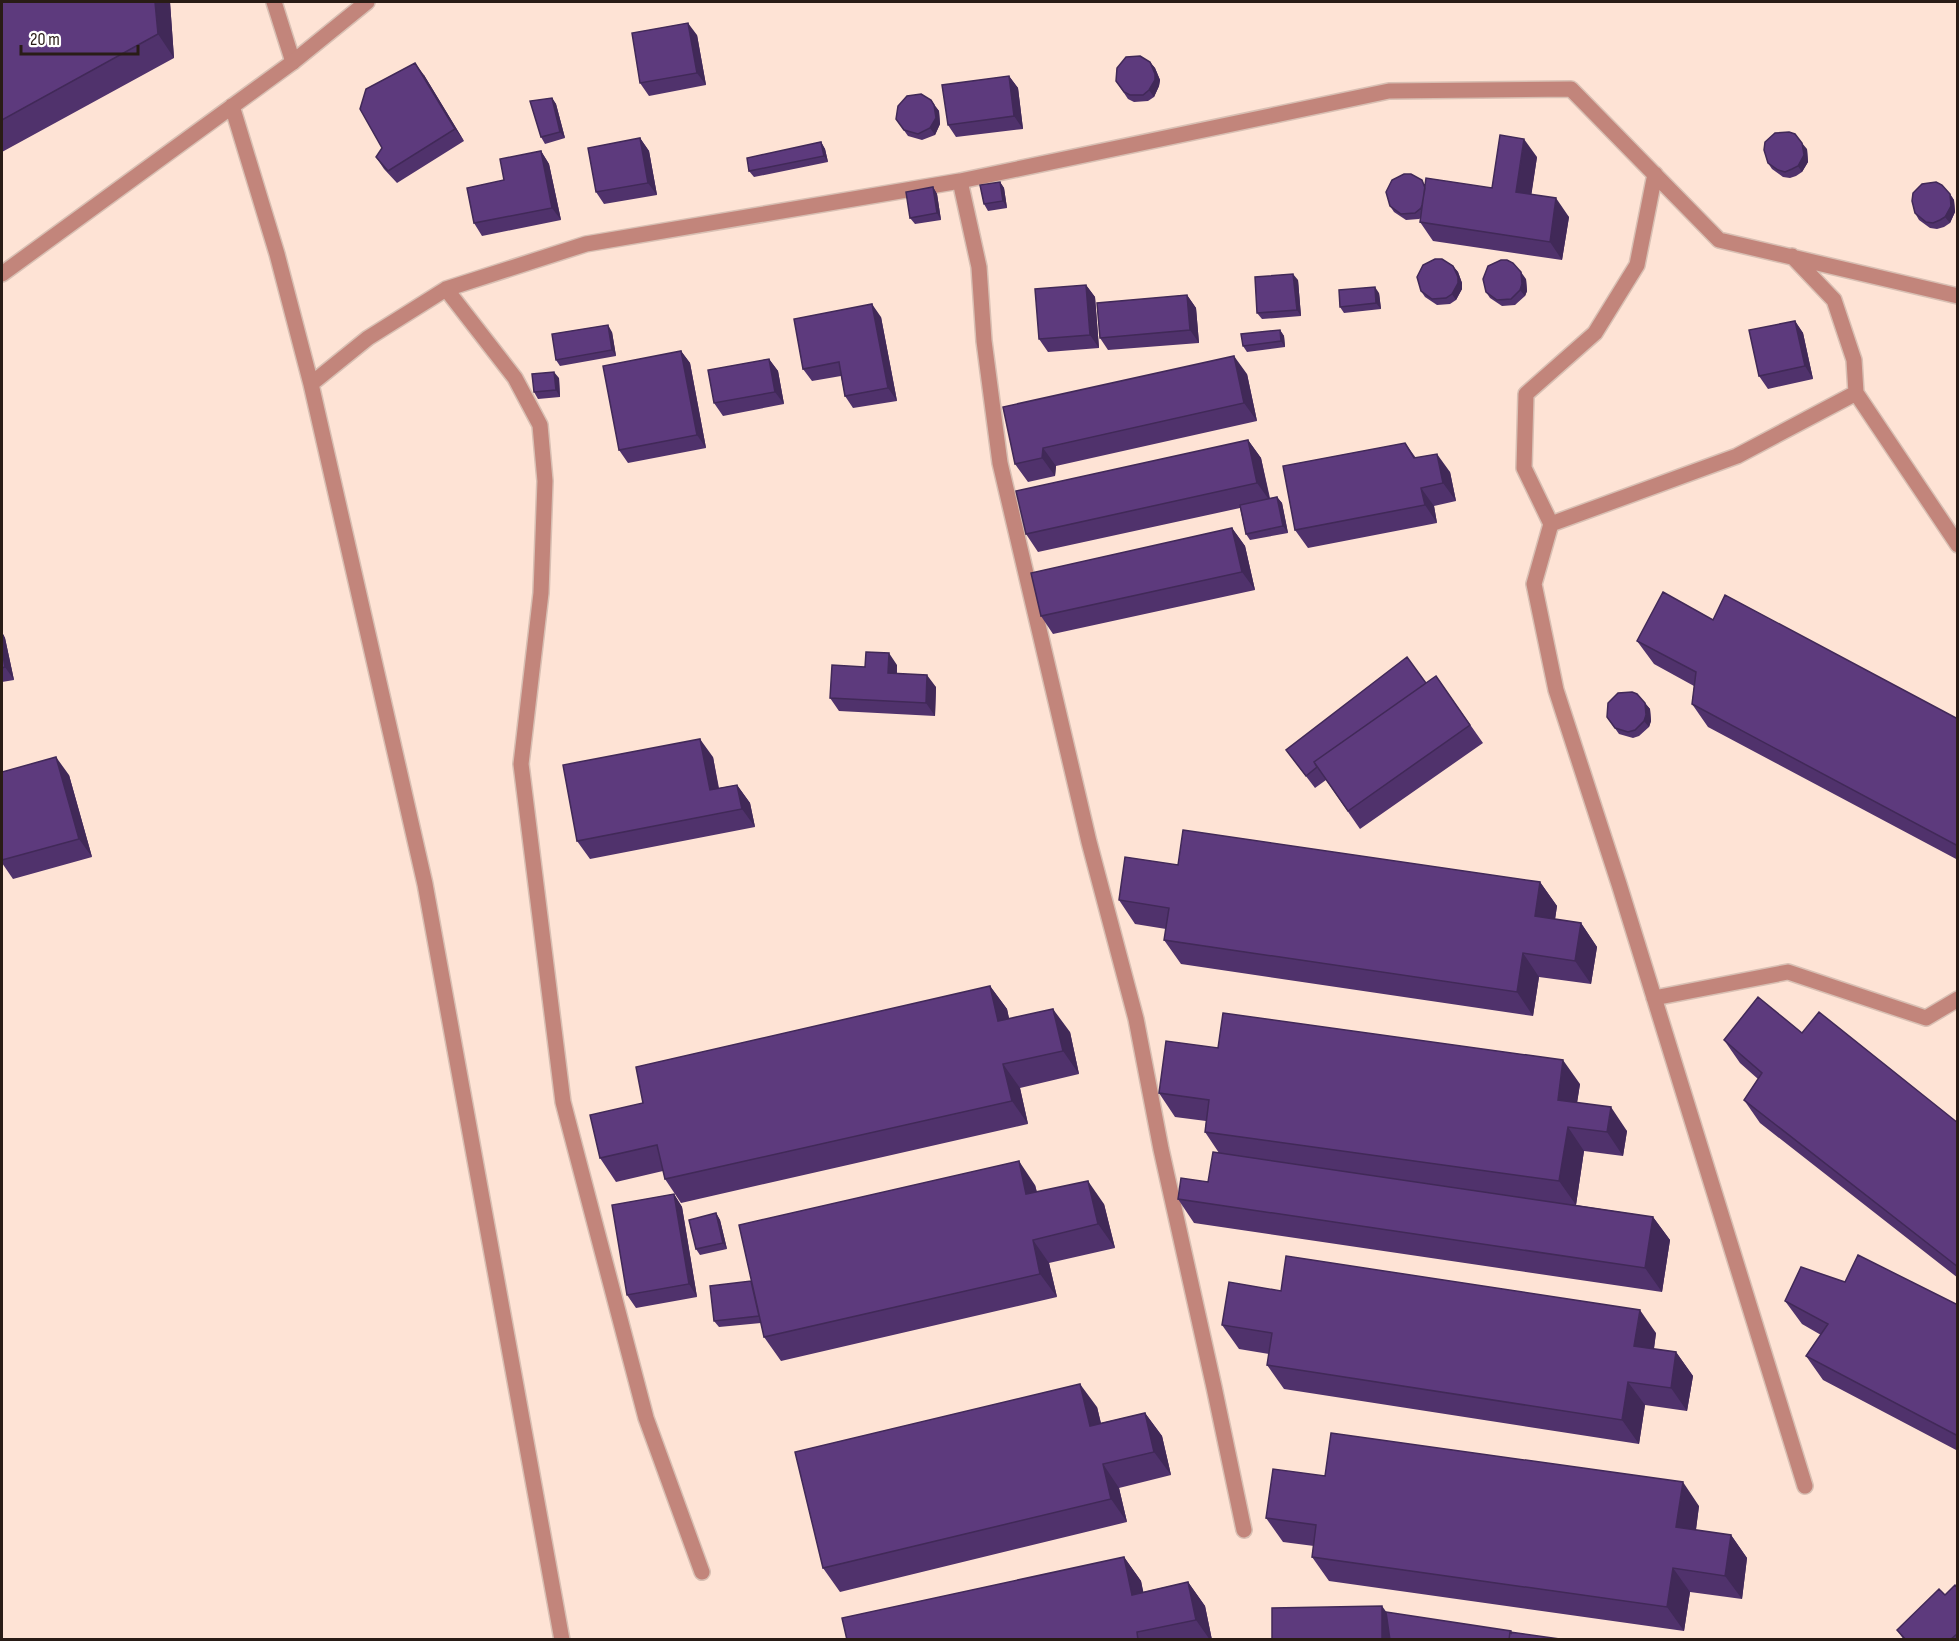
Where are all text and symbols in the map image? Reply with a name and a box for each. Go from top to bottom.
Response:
scale bar [21,18,138,56]
text: 20 m [30,29,60,50]

